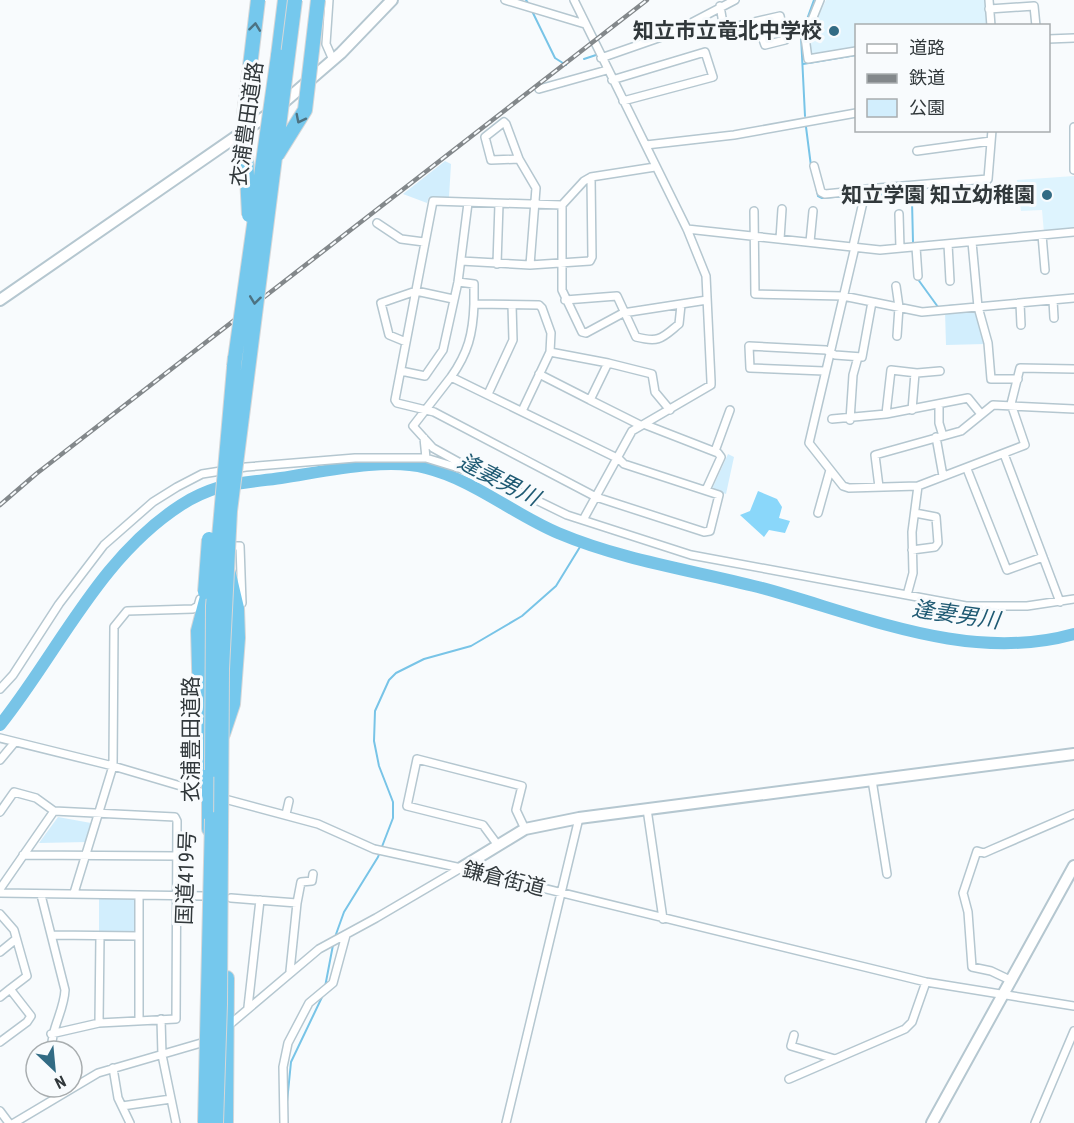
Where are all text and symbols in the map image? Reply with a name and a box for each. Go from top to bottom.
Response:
place label: 知立市立竜北中学校 [633,19,822,43]
one-way arrow [248,23,260,32]
marker: 知立市立竜北中学校 [827,24,841,38]
legend [855,24,1050,132]
text: 道路 [909,37,945,58]
street label: 衣浦豊田道路 [226,60,268,188]
text: 鉄道 [909,67,945,88]
text: 公園 [909,97,945,118]
one-way arrow [295,113,307,124]
place label: 知立学園 知立幼稚園 [841,183,1035,207]
marker: 知立学園 知立幼稚園 [1040,188,1054,202]
one-way arrow [250,296,262,305]
water label: 逢妻男川 [454,448,545,511]
water label: 逢妻男川 [911,596,1003,633]
street label: 衣浦豊田道路 [179,676,203,802]
street label: 国道419号 [172,831,200,925]
street label: 鎌倉街道 [460,857,548,901]
north arrow [24,1039,84,1099]
text: N [52,1071,69,1093]

